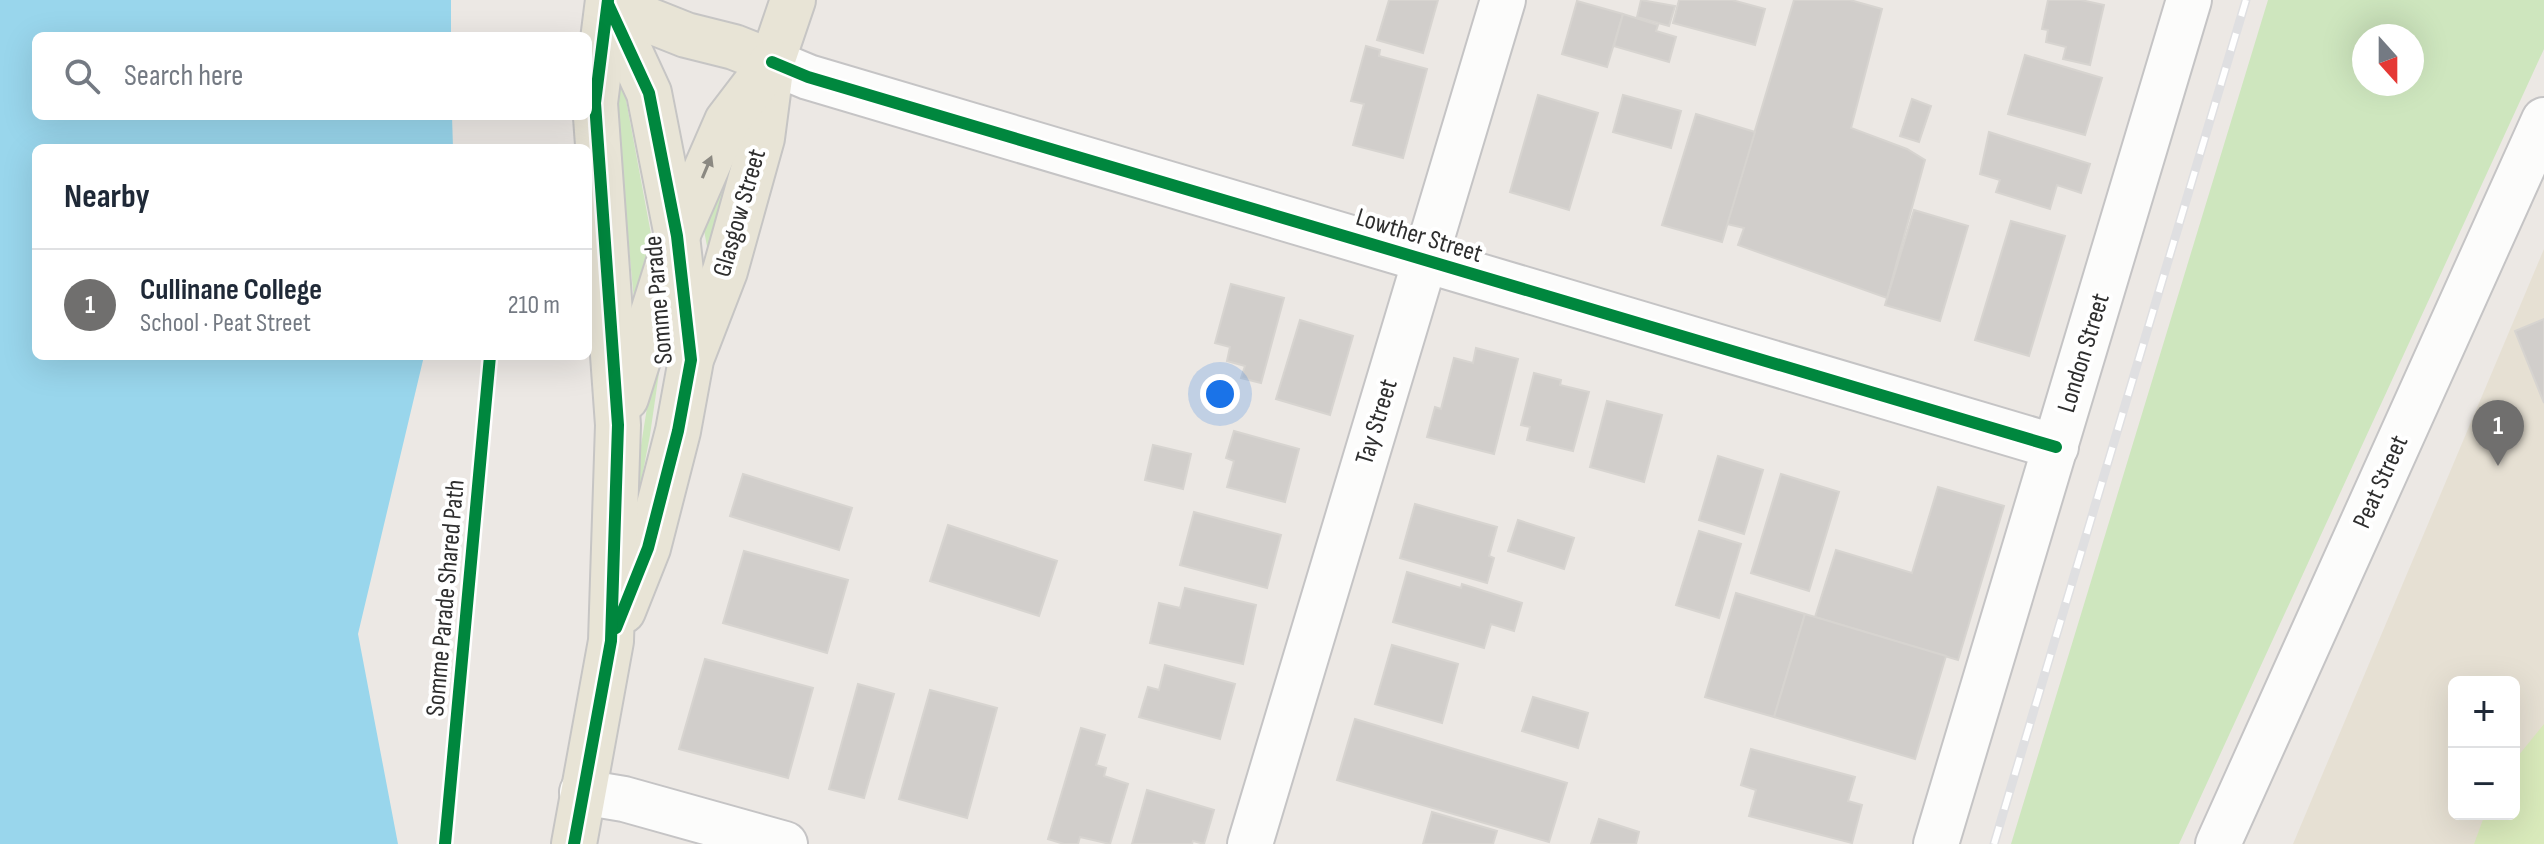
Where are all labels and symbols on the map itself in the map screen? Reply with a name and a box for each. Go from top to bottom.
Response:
north arrow [2352,24,2424,96]
street label: Glasgow Street [707,145,773,281]
one-way arrow [700,155,714,178]
street label: Lowther Street [1352,202,1486,270]
street label: Somme Parade [638,234,680,366]
street label: London Street [2051,290,2117,416]
your location [1200,374,1240,414]
street label: Tay Street [1349,375,1405,468]
pin: 1 [2472,400,2524,466]
street label: Peat Street [2347,431,2415,533]
street label: Somme Parade Shared Path [420,478,472,718]

